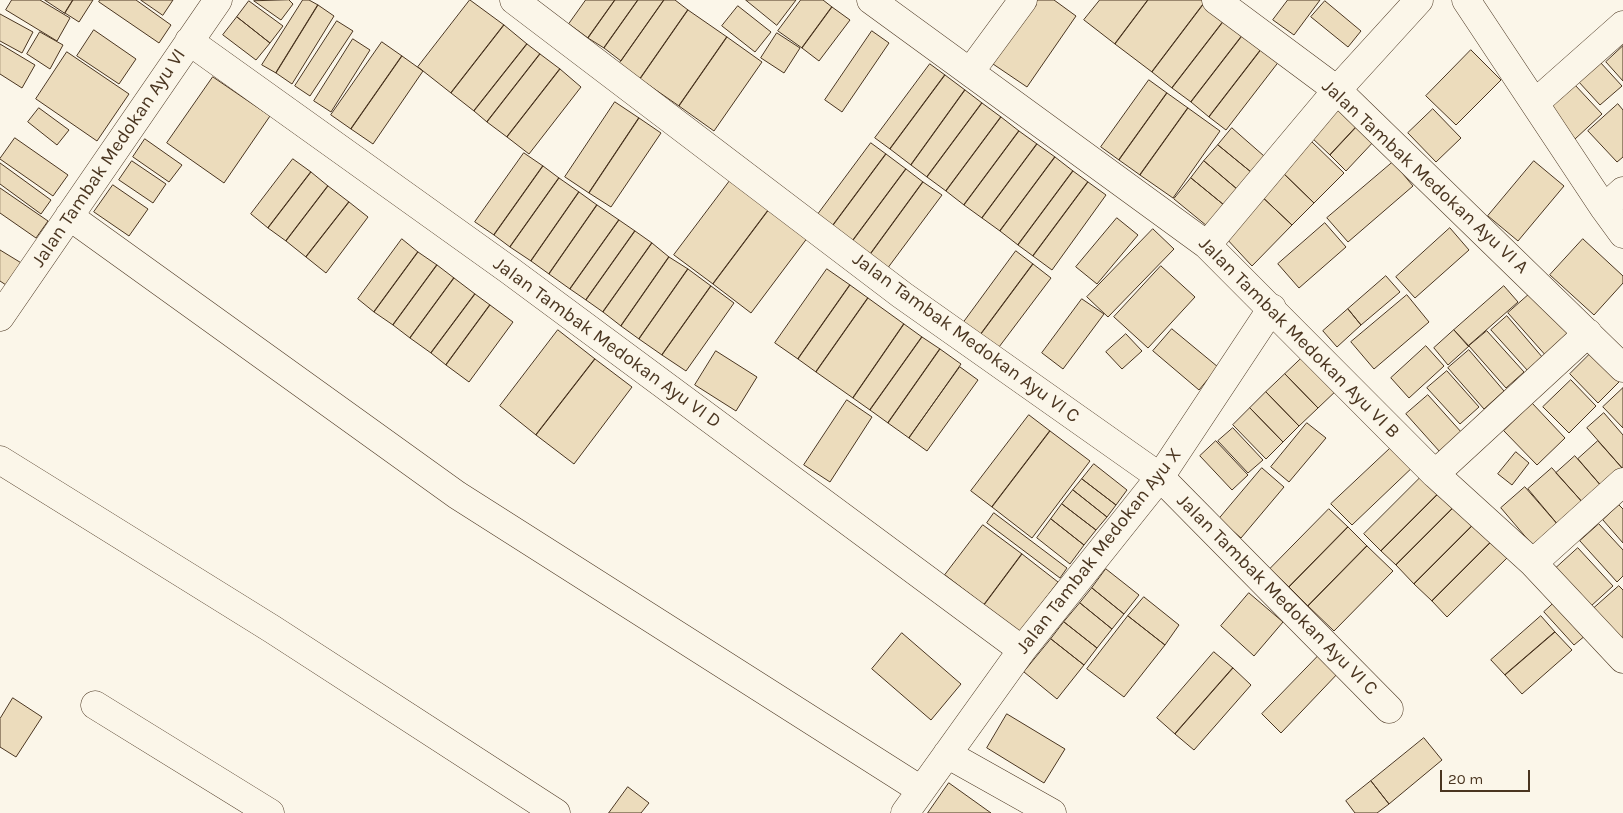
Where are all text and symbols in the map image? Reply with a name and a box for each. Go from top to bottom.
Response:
street label: Jalan Tambak Medokan Ayu VI [27,44,191,272]
street label: Jalan Tambak Medokan Ayu VI A [1317,75,1533,279]
street label: Jalan Tambak Medokan Ayu VI B [1194,233,1404,443]
street label: Jalan Tambak Medokan Ayu VI C [848,248,1084,428]
street label: Jalan Tambak Medokan Ayu VI D [489,253,725,433]
street label: Jalan Tambak Medokan Ayu X [1012,444,1186,658]
street label: Jalan Tambak Medokan Ayu VI C [1172,490,1382,700]
scale bar [1443,760,1533,792]
text: 20 m [1448,770,1483,788]

